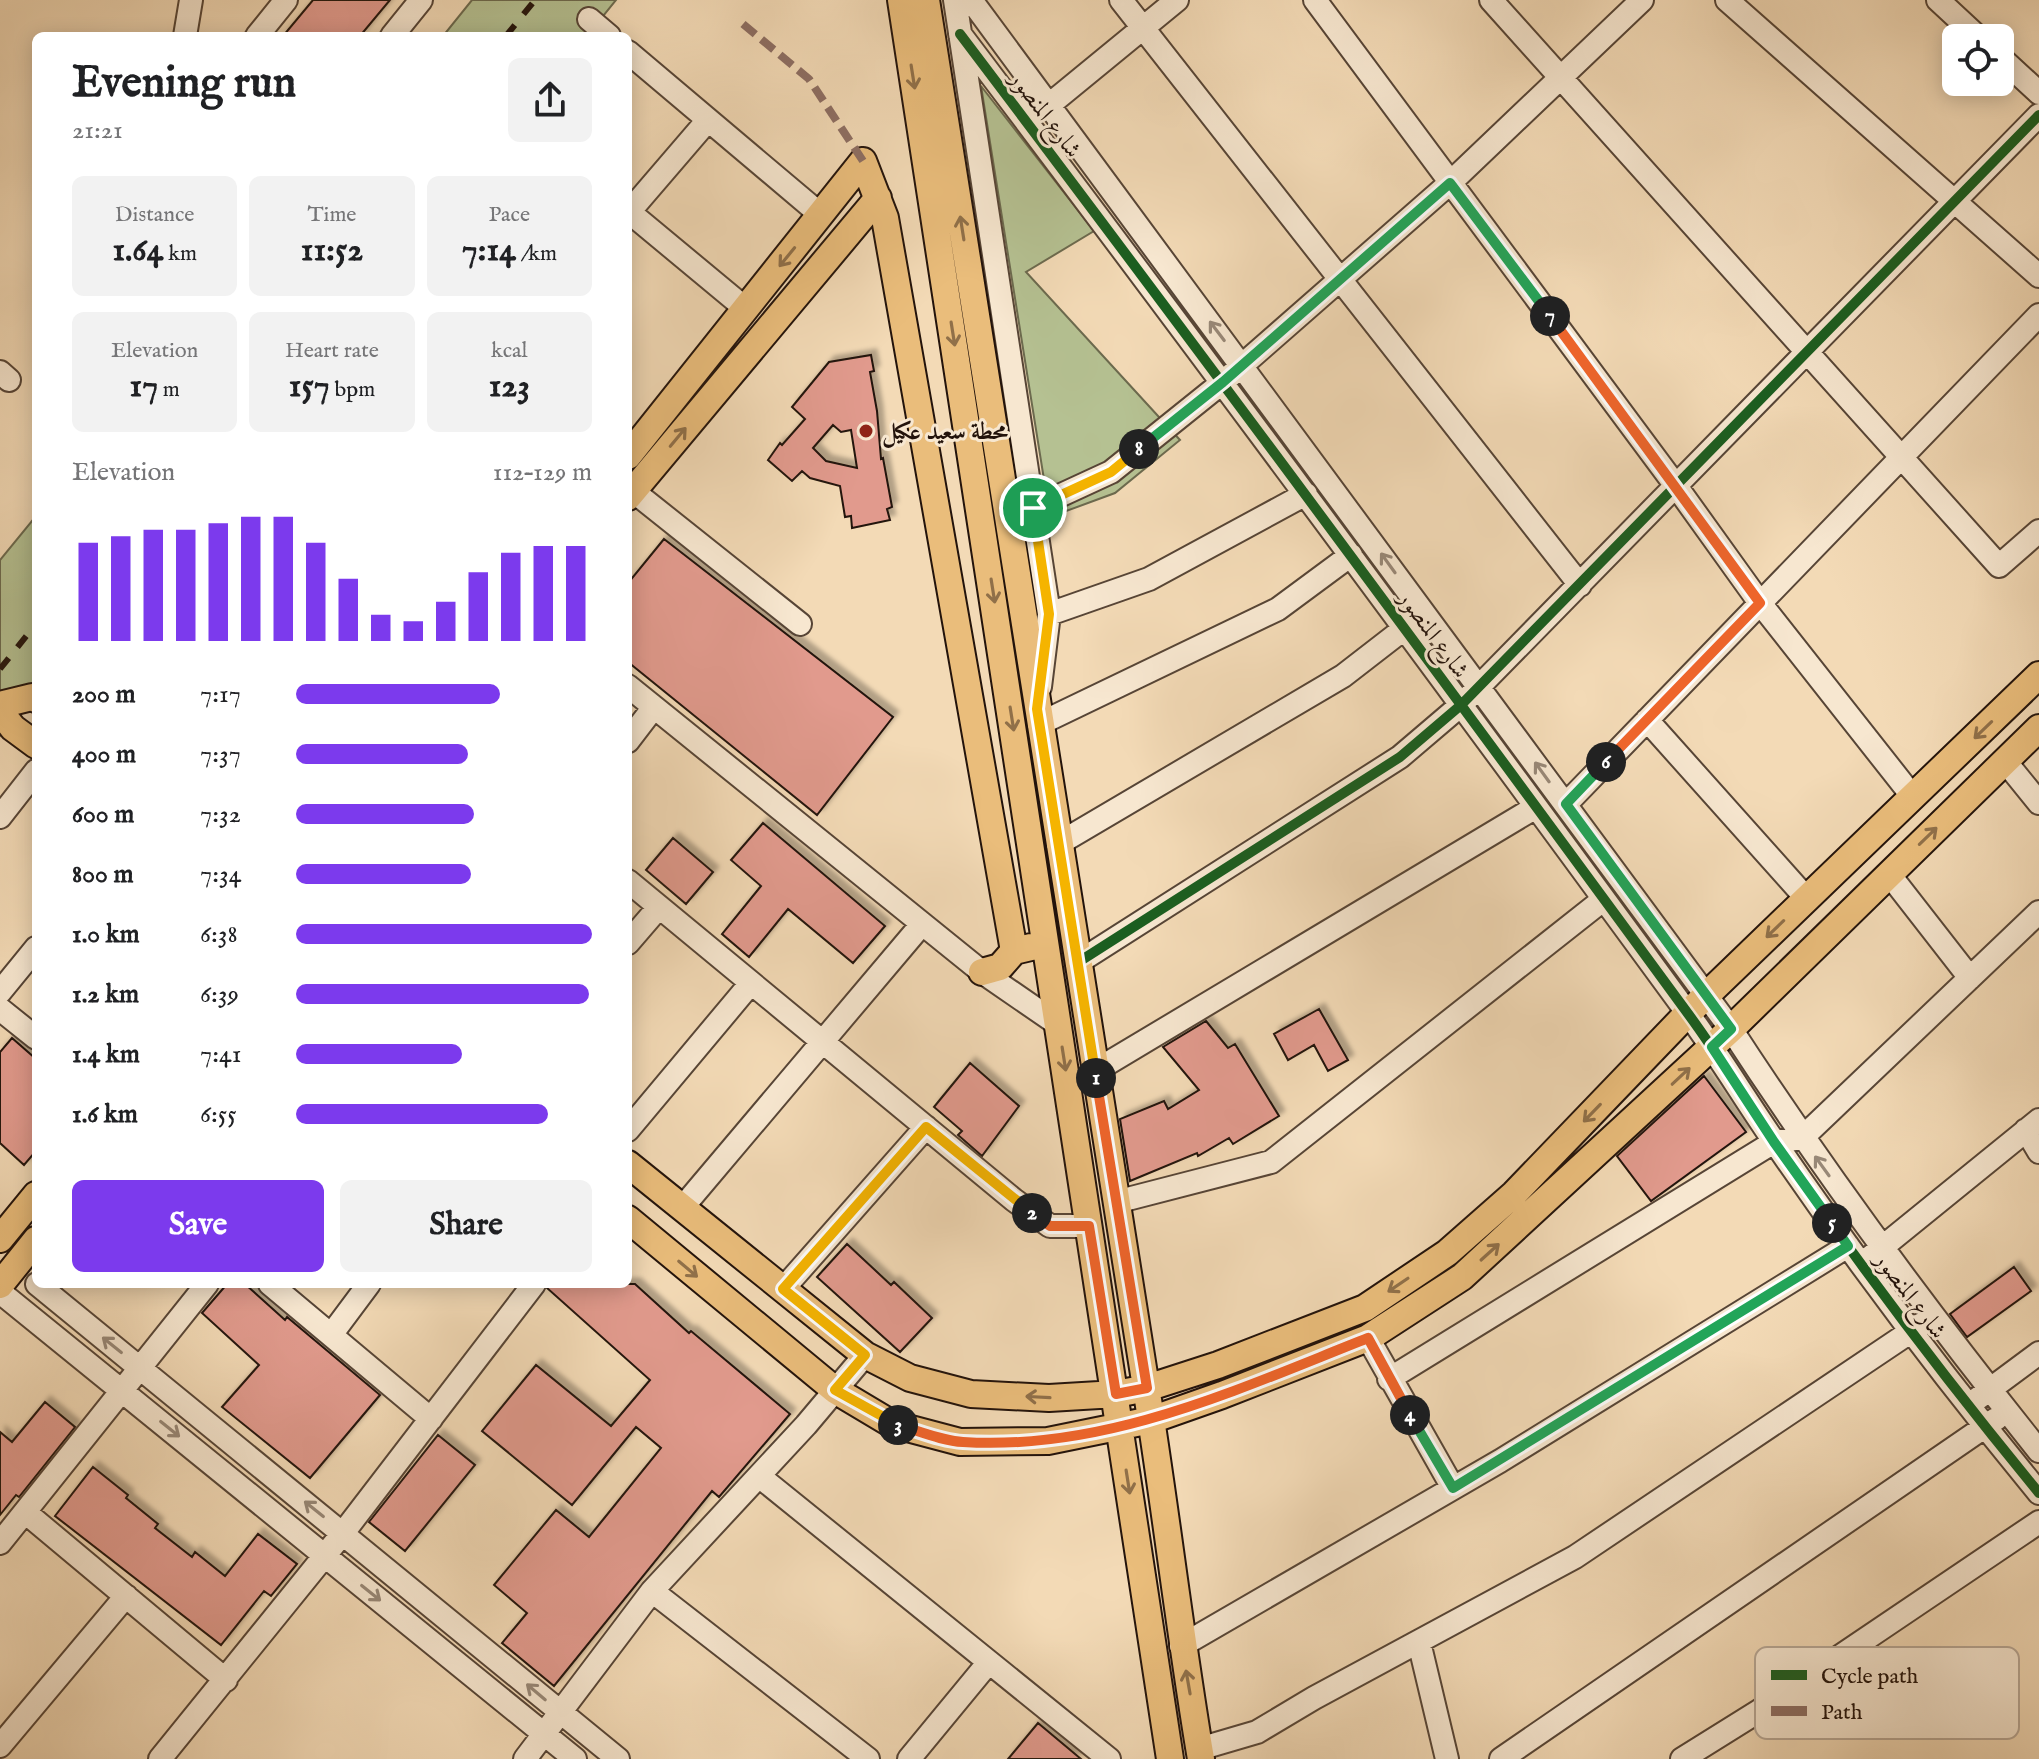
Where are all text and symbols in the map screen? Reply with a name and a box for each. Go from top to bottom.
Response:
map controls [1942,24,2014,96]
button: locate [1942,24,2014,96]
text: Evening run [72,56,296,112]
button: share [508,58,592,142]
street label: شارع المنصور [998,63,1088,167]
one-way arrow [906,64,921,89]
text: 21:21 [72,114,123,147]
text: Distance [115,201,194,229]
text: Time [308,201,356,229]
text: Pace [489,201,530,229]
one-way arrow [954,216,969,241]
text: 1.64 [112,229,163,272]
text: 11:52 [301,229,363,272]
text: 7:14 [462,229,516,272]
text: km [163,240,197,268]
text: /km [516,240,557,268]
one-way arrow [779,246,796,267]
pin: 7 [1530,296,1570,336]
text: 7 [1545,302,1555,330]
one-way arrow [946,321,961,346]
one-way arrow [1209,321,1226,342]
text: Elevation [111,337,198,365]
text: Heart rate [285,337,379,365]
text: kcal [491,337,528,365]
text: 17 [129,365,158,408]
text: 157 [289,365,330,408]
text: 123 [489,365,530,408]
text: m [158,376,180,404]
text: bpm [330,376,375,404]
place label: محطة سعيد عكيل [882,417,1008,448]
marker: محطة سعيد عكيل [857,422,875,440]
one-way arrow [669,427,687,448]
pin: 8 [1119,429,1159,469]
text: 8 [1135,435,1143,463]
text: Elevation [72,456,175,489]
text: 112–129 m [493,456,592,489]
pin [999,474,1067,542]
icon: arrive [1011,486,1055,530]
one-way arrow [1380,552,1396,574]
one-way arrow [986,578,1001,603]
street label: شارع المنصور [1387,583,1475,687]
text: 200 m [72,678,136,711]
text: 7:17 [200,678,241,711]
one-way arrow [1005,706,1020,731]
one-way arrow [1973,720,1993,739]
text: 400 m [72,738,136,771]
text: 7:37 [200,738,241,771]
pin: 6 [1586,742,1626,782]
text: 6 [1601,748,1611,776]
one-way arrow [1534,762,1551,783]
text: 600 m [72,798,134,831]
text: 7:32 [200,798,241,831]
one-way arrow [1918,827,1938,846]
text: 800 m [72,858,134,891]
text: 7:34 [200,858,241,891]
text: 1.0 km [72,918,140,951]
text: 6:38 [200,918,238,951]
one-way arrow [1766,920,1786,938]
text: 1.2 km [72,978,139,1011]
text: 6:39 [200,978,239,1011]
text: 1.4 km [72,1038,140,1071]
text: 7:41 [200,1038,241,1071]
one-way arrow [1057,1046,1072,1071]
pin: 1 [1076,1058,1116,1098]
text: 1 [1092,1064,1100,1092]
one-way arrow [1671,1066,1691,1085]
text: 1.6 km [72,1098,138,1131]
text: 6:55 [200,1098,237,1131]
one-way arrow [1582,1103,1601,1123]
one-way arrow [1814,1156,1830,1178]
button: Save [72,1180,324,1272]
button: Share [340,1180,592,1272]
pin: 2 [1012,1193,1052,1233]
text: 2 [1027,1199,1037,1227]
pin: 5 [1812,1203,1852,1243]
text: 5 [1828,1209,1836,1237]
one-way arrow [1480,1243,1500,1262]
street label: شارع المنصور [1863,1244,1953,1348]
one-way arrow [677,1260,698,1278]
one-way arrow [1387,1278,1410,1294]
one-way arrow [102,1336,123,1353]
one-way arrow [1025,1390,1052,1405]
pin: 4 [1390,1395,1430,1435]
text: 4 [1405,1401,1415,1429]
pin: 3 [878,1405,918,1445]
text: 3 [894,1411,902,1439]
one-way arrow [159,1420,180,1438]
one-way arrow [1121,1469,1136,1495]
one-way arrow [304,1500,325,1518]
one-way arrow [361,1584,381,1602]
legend [1755,1647,2019,1739]
text: Cycle path [1821,1663,1918,1691]
one-way arrow [1179,1670,1194,1695]
one-way arrow [526,1684,547,1701]
text: Path [1821,1699,1863,1727]

